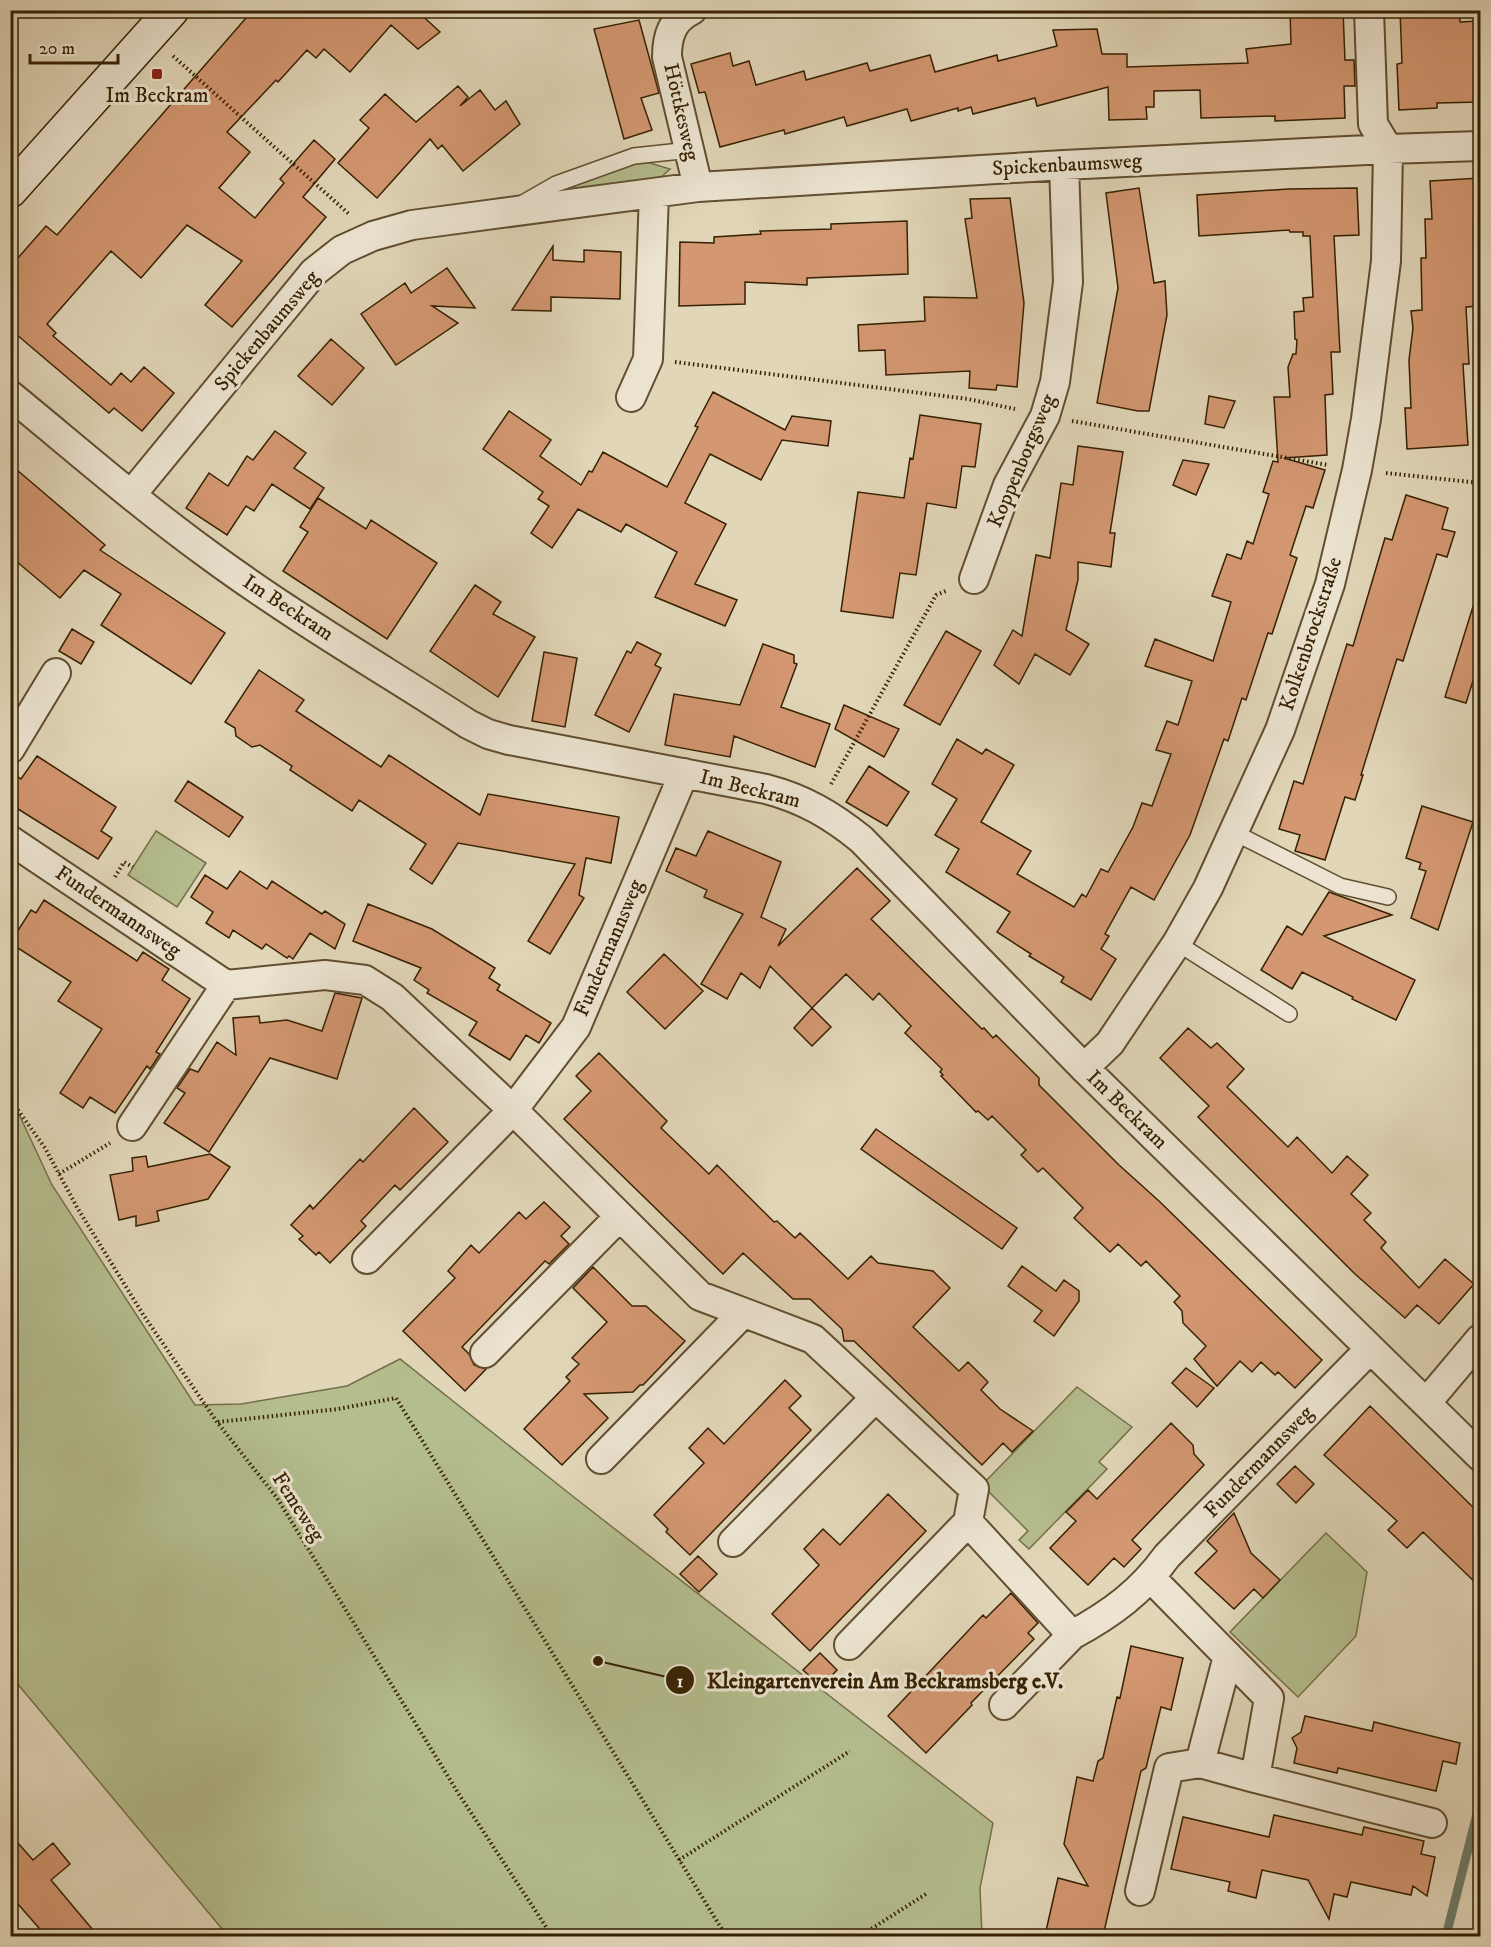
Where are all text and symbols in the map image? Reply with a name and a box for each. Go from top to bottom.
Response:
scale bar [30,27,118,65]
text: 20 m [39,38,75,60]
street label: Höttkesweg [657,61,705,164]
marker: Im Beckram [150,67,164,81]
place label: Im Beckram [106,83,209,109]
street label: Spickenbaumsweg [991,148,1143,182]
street label: Spickenbaumsweg [209,265,326,397]
street label: Koppenborgsweg [982,389,1062,532]
street label: Kolkenbrockstraße [1274,554,1348,714]
street label: Im Beckram [238,569,338,647]
street label: Im Beckram [697,764,803,814]
street label: Fundermannsweg [50,860,187,964]
street label: Fundermannsweg [568,875,650,1020]
street label: Im Beckram [1081,1065,1173,1155]
street label: Fundermannsweg [1199,1400,1320,1524]
street label: Femeweg [266,1467,331,1547]
callout: Kleingartenverein Am Beckramsberg e.V. [665,1660,1076,1700]
text: Kleingartenverein Am Beckramsberg e.V. [707,1668,1063,1695]
text: 1 [677,1671,684,1693]

